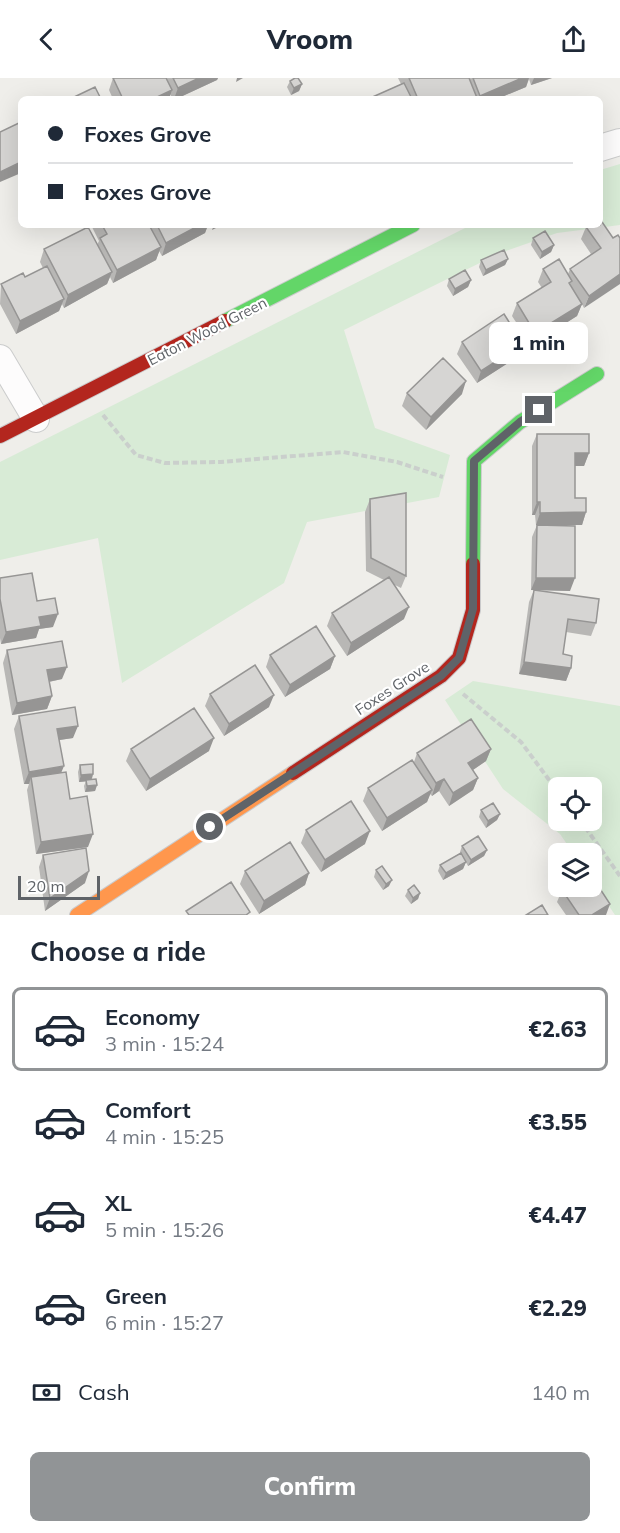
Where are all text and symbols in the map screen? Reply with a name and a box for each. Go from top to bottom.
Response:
text: Vroom [267,22,353,56]
icon: back [30,23,63,56]
icon: share [557,23,590,56]
text: Foxes Grove [84,120,211,148]
text: Foxes Grove [84,178,211,206]
street label: Eaton Wood Green [144,293,270,369]
callout: 1 min [490,323,588,365]
text: 1 min [512,330,565,355]
route end [525,396,552,423]
street label: Foxes Grove [351,657,433,719]
map controls [548,777,602,897]
button: locate [548,777,602,831]
route start [196,813,223,840]
button: layers [548,843,602,897]
scale bar [18,873,100,900]
text: 20 m [27,876,64,896]
text: Choose a ride [30,934,206,968]
icon: car [33,1002,87,1056]
text: Economy [105,1003,200,1031]
text: €2.63 [528,1015,587,1043]
text: 3 min · 15:24 [105,1031,224,1056]
icon: car [33,1095,87,1149]
text: Comfort [105,1096,191,1124]
text: €3.55 [528,1108,587,1136]
text: 4 min · 15:25 [105,1124,224,1149]
icon: car [33,1188,87,1242]
text: XL [105,1189,132,1217]
text: €4.47 [528,1201,587,1229]
text: 5 min · 15:26 [105,1217,224,1242]
icon: car [33,1281,87,1335]
text: Green [105,1282,167,1310]
text: €2.29 [528,1294,587,1322]
text: 6 min · 15:27 [105,1310,224,1335]
icon: cash [30,1376,63,1409]
text: Cash [78,1378,130,1406]
text: 140 m [531,1380,590,1405]
button: Confirm [30,1452,590,1521]

